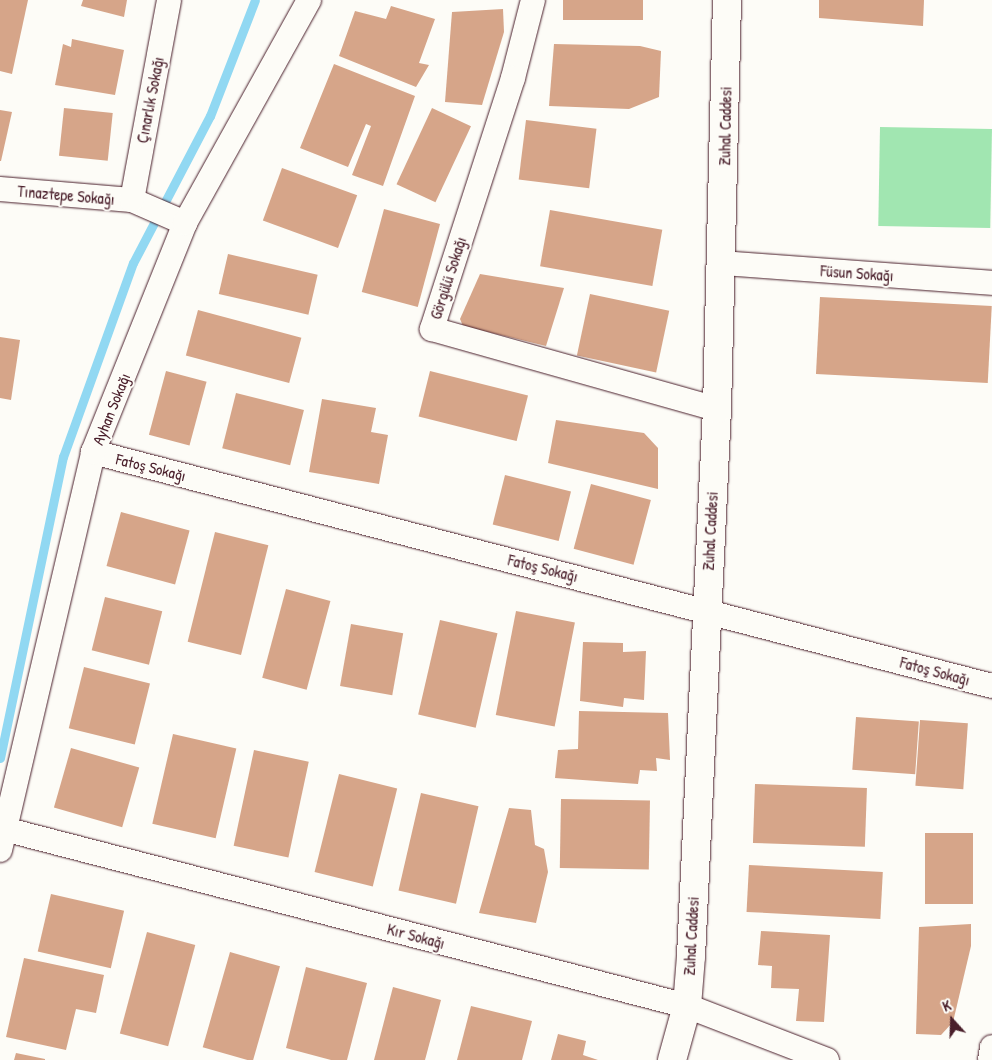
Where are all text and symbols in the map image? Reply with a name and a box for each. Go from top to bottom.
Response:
street label: Çınarlık Sokağı [132,55,168,145]
street label: Zuhal Caddesi [715,86,735,166]
street label: Tınaztepe Sokağı [17,181,115,209]
street label: Görgülü Sokağı [426,234,470,322]
street label: Füsun Sokağı [820,261,894,285]
street label: Ayhan Sokağı [88,370,134,448]
street label: Fatoş Sokağı [114,449,188,485]
street label: Zuhal Caddesi [698,491,722,571]
street label: Fatoş Sokağı [506,550,580,586]
street label: Fatoş Sokağı [898,652,972,690]
street label: Zuhal Caddesi [679,896,703,976]
street label: Kır Sokağı [385,919,447,953]
north arrow [927,995,977,1045]
text: K [940,995,953,1016]

